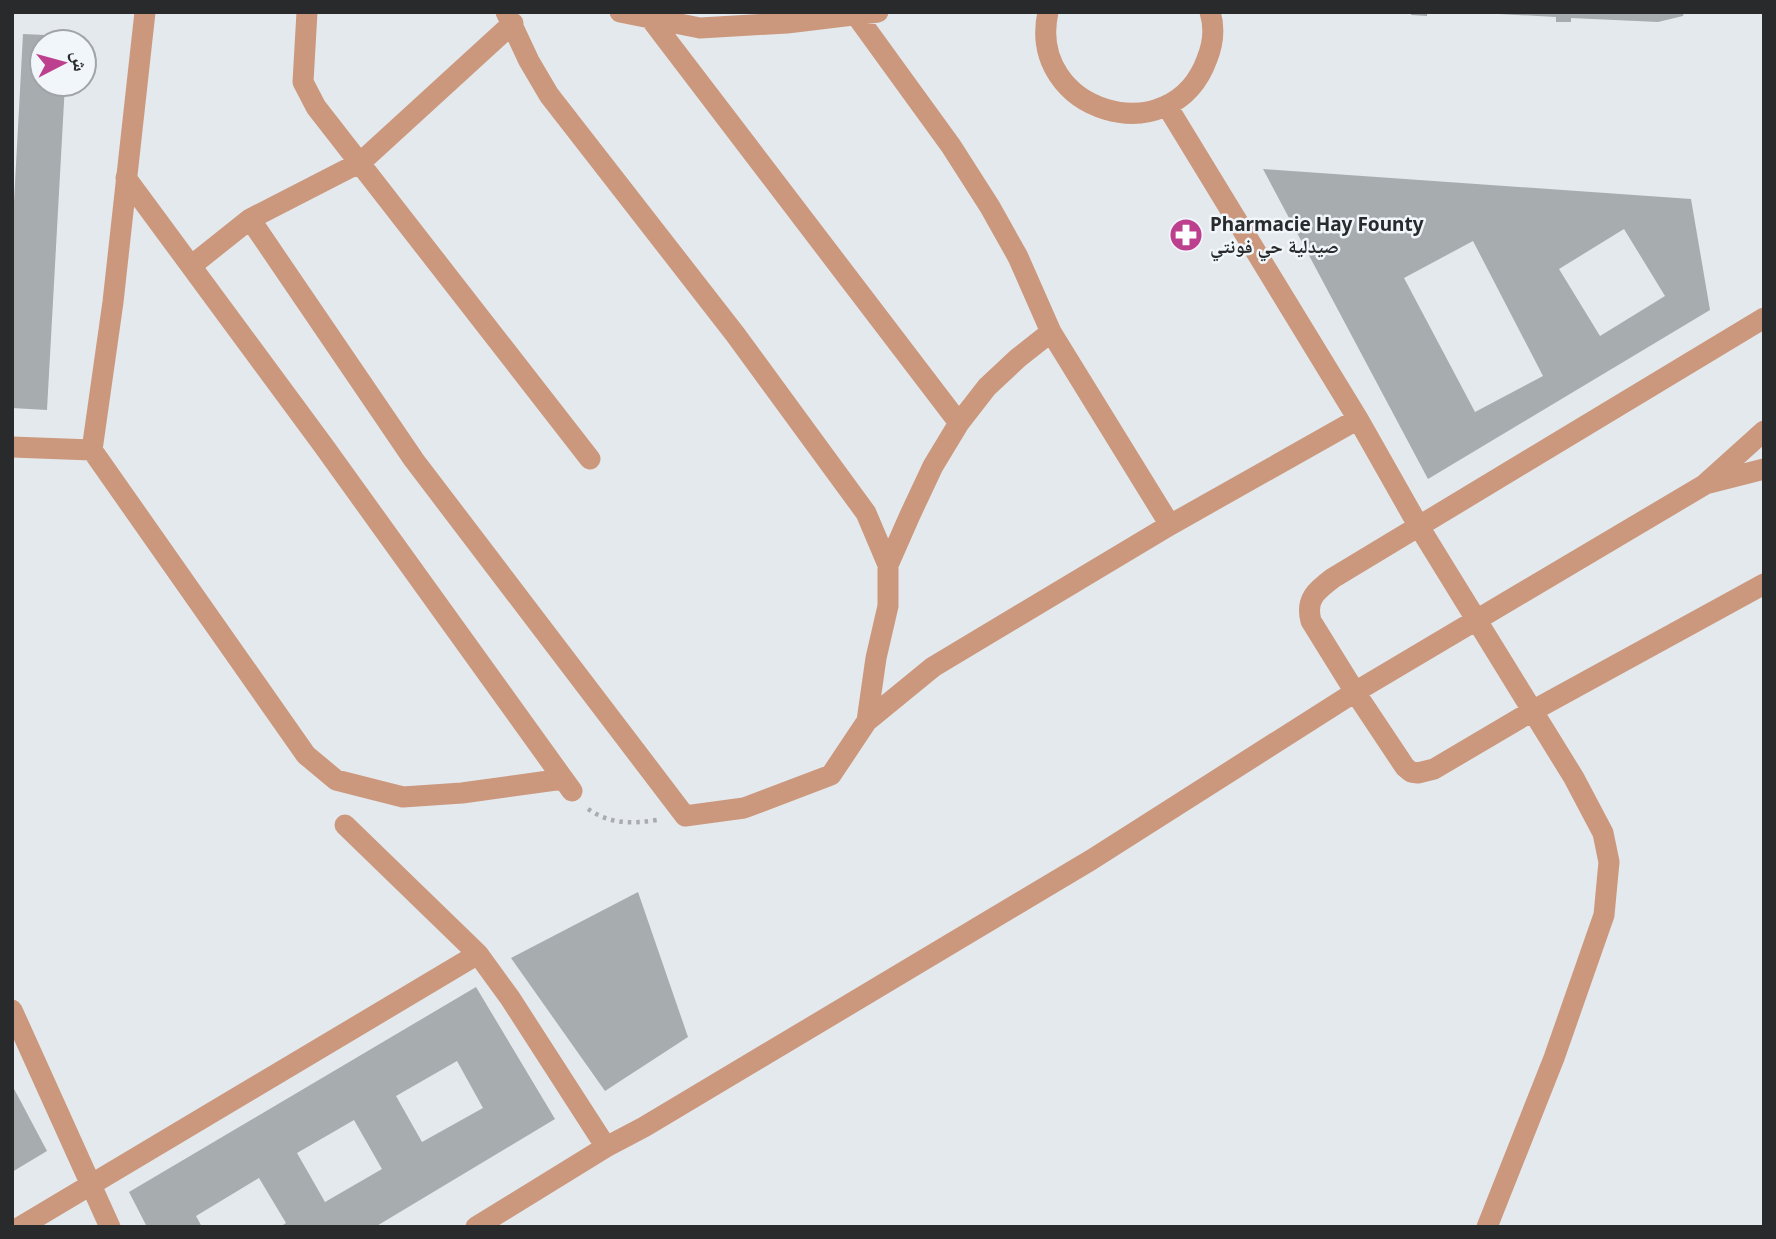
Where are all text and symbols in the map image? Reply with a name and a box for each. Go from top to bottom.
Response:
north arrow [28,28,98,98]
text: ش [66,50,94,73]
place label: Pharmacie Hay Founty صيدلية حي فونتي [1210,211,1424,262]
pharmacy icon: Pharmacie Hay Founty صيدلية حي فونتي [1167,216,1205,254]

